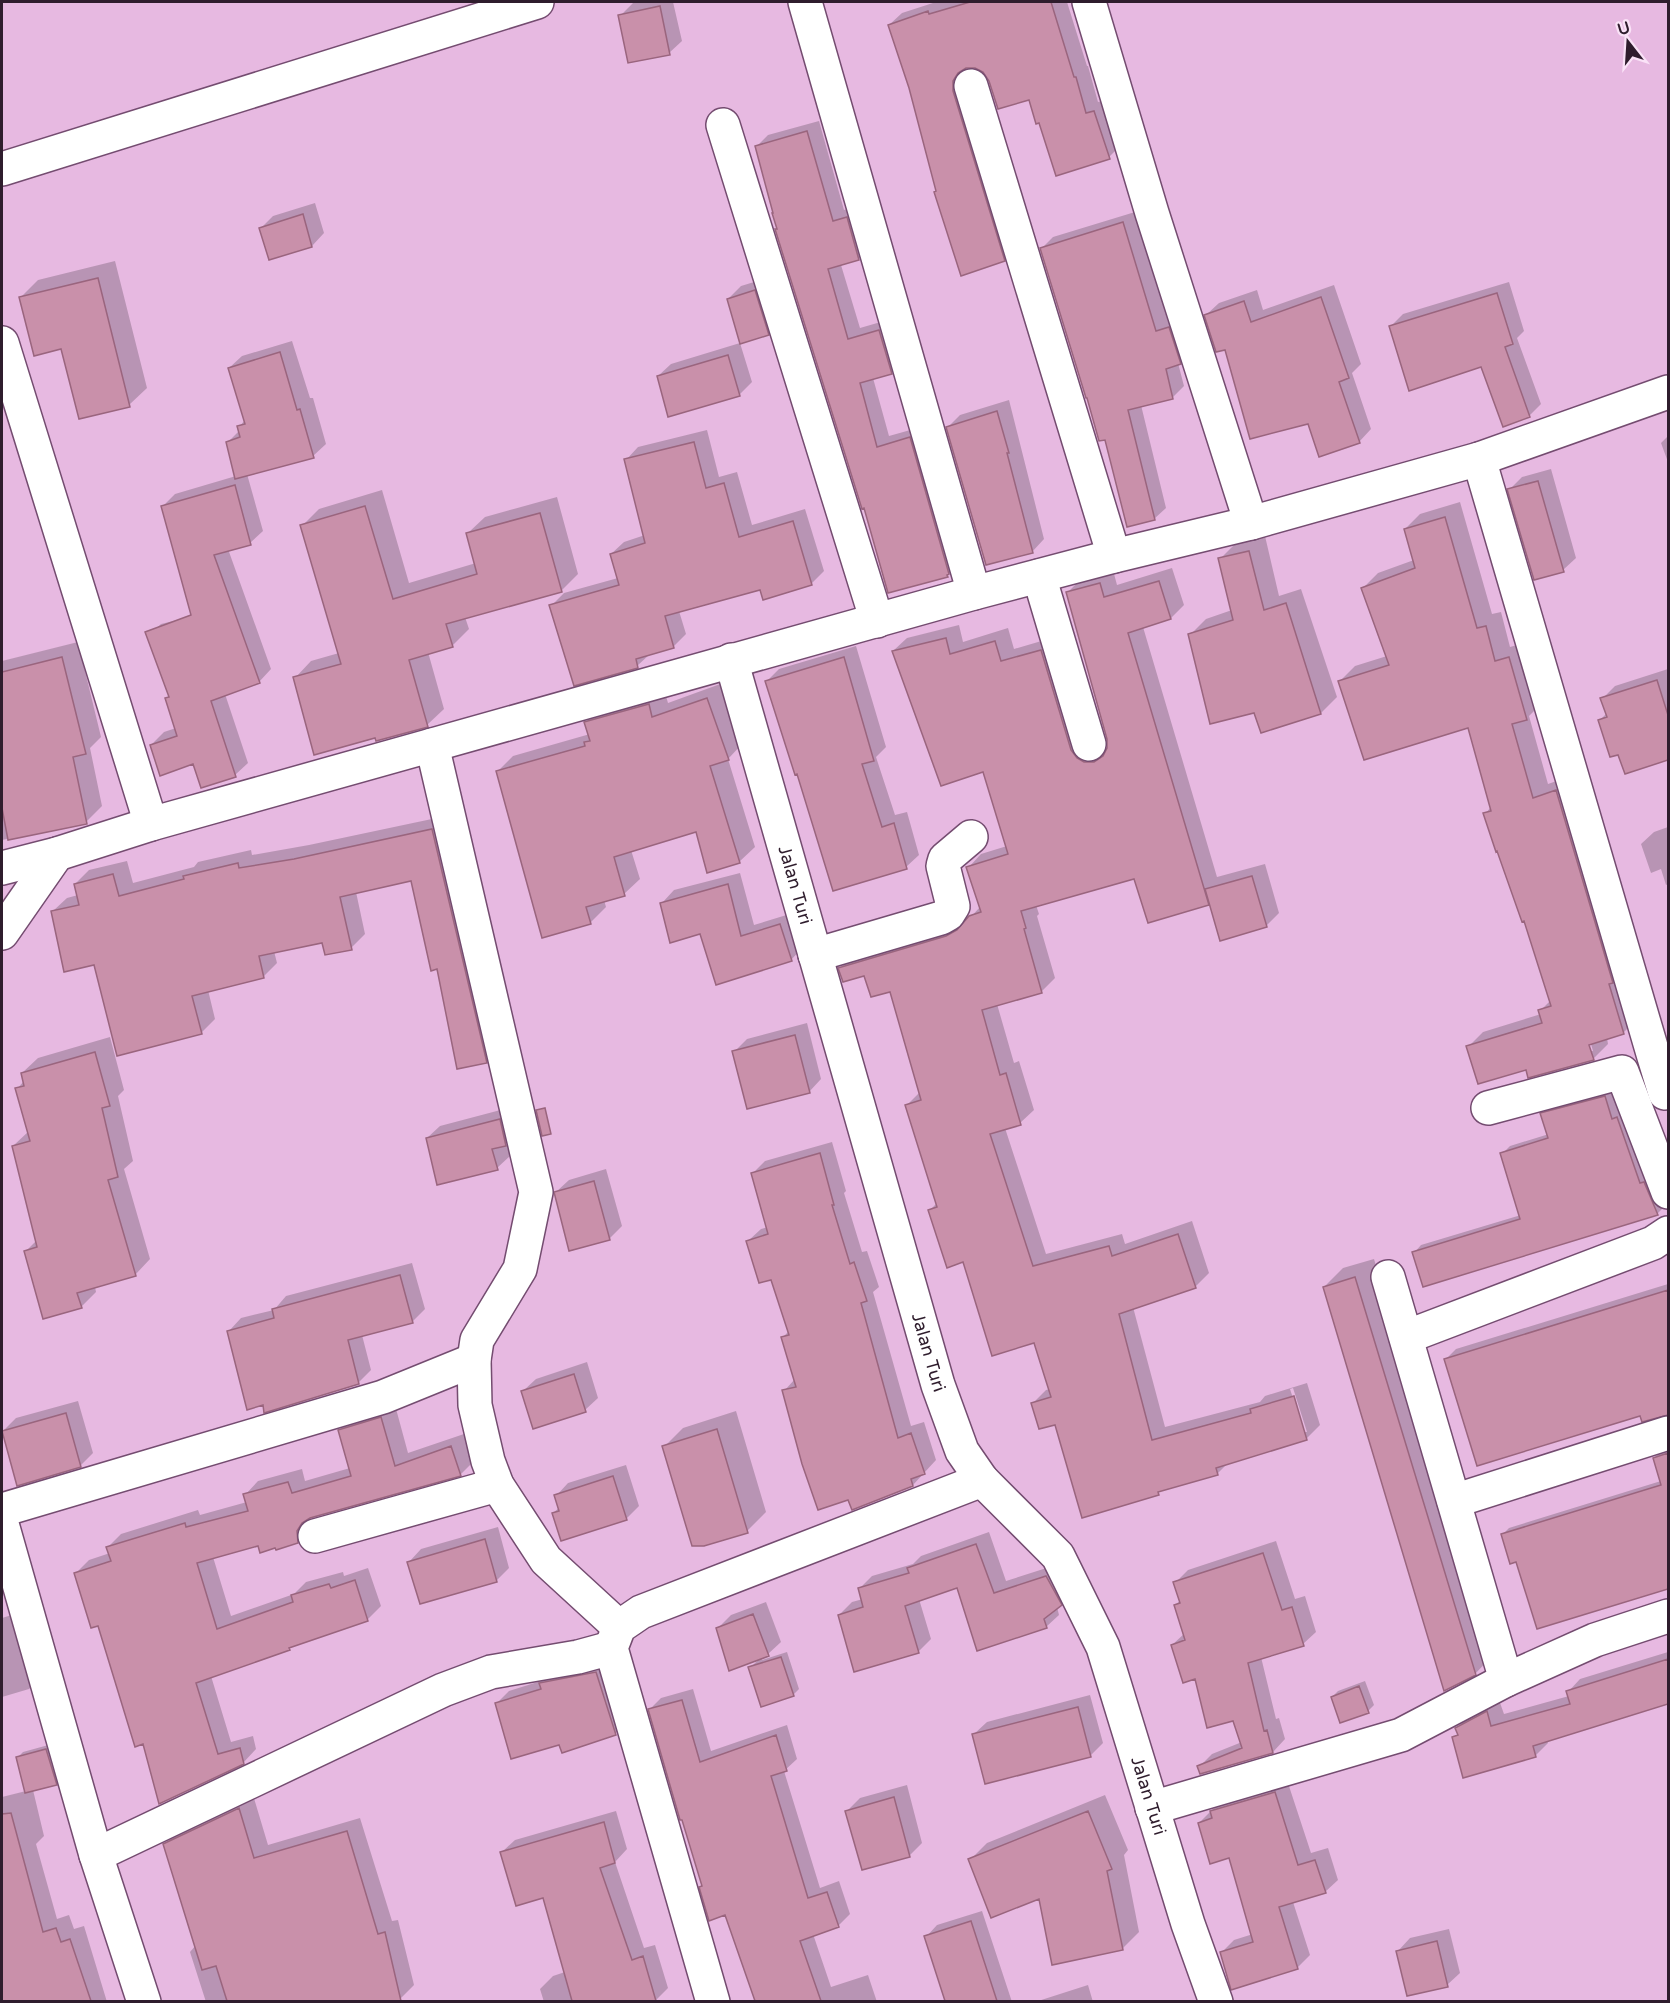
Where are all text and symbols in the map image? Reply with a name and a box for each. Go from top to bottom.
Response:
north arrow [1598,12,1658,72]
text: U [1615,17,1633,40]
street label: Jalan Turi [774,843,817,927]
street label: Jalan Turi [907,1310,951,1395]
street label: Jalan Turi [1126,1754,1171,1838]

